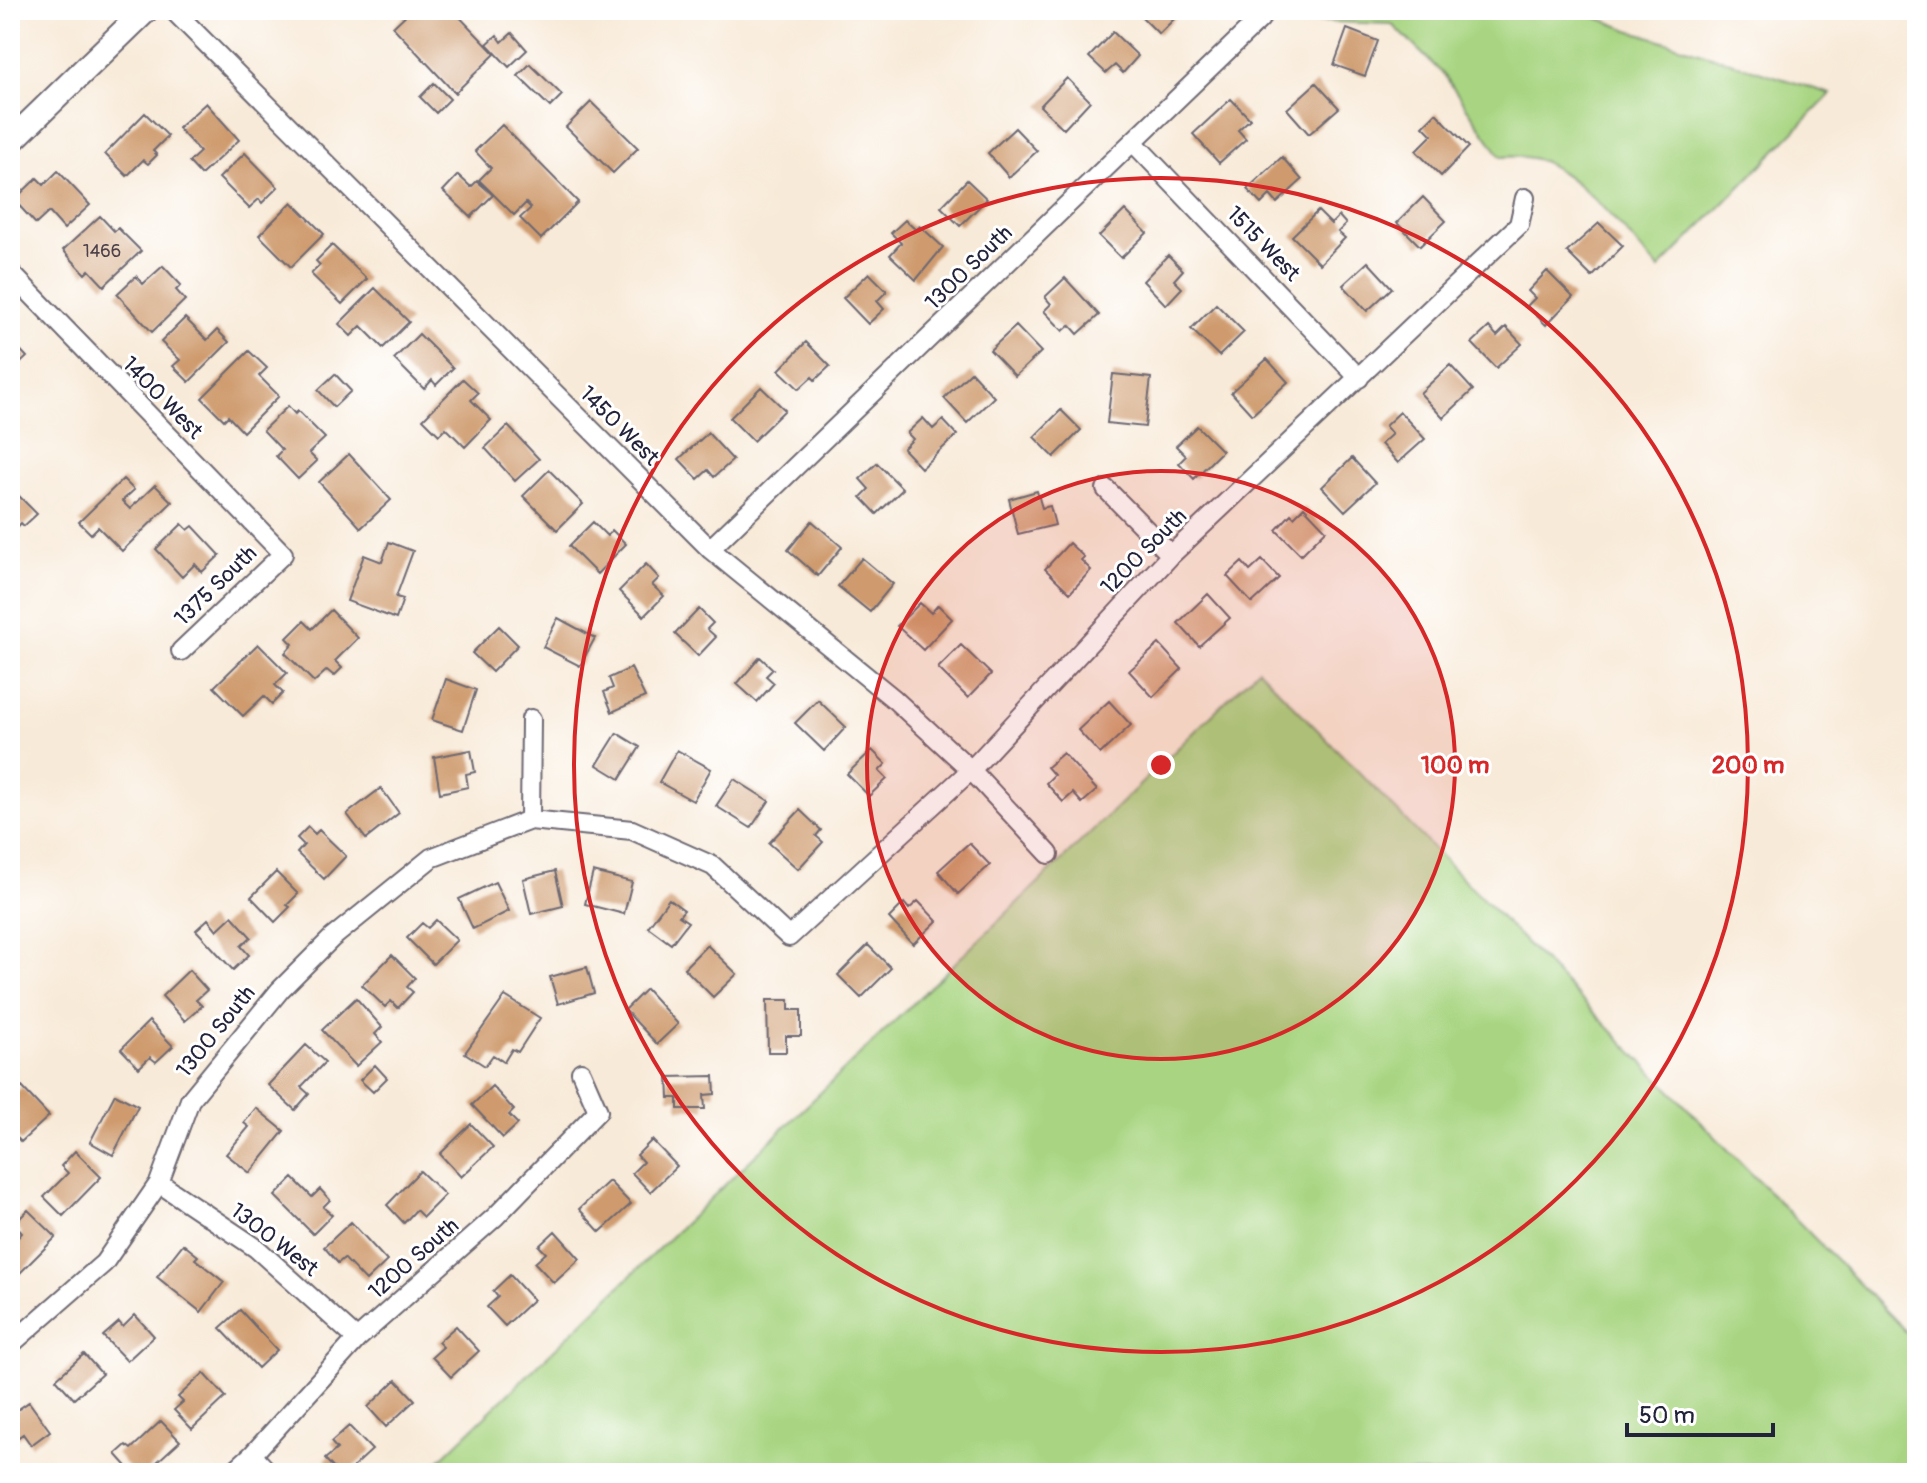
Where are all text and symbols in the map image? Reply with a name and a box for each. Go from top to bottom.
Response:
street label: 1515 West [1221,200,1306,287]
street label: 1300 South [919,219,1018,316]
house number: 1466 [83,240,121,263]
street label: 1400 West [116,350,209,445]
street label: 1450 West [574,380,665,472]
street label: 1200 South [1095,503,1193,601]
street label: 1375 South [169,539,263,632]
centre of rings [1147,751,1175,779]
text: 100 m [1421,751,1489,780]
text: 200 m [1712,751,1784,780]
street label: 1300 South [170,980,261,1083]
street label: 1300 West [225,1197,324,1283]
street label: 1200 South [363,1212,465,1306]
scale bar [1627,1387,1773,1437]
text: 50 m [1639,1401,1695,1430]

